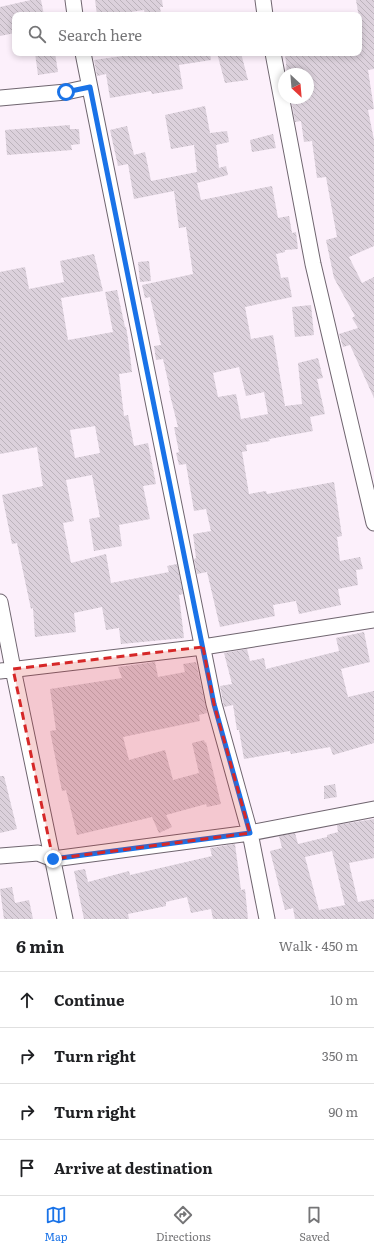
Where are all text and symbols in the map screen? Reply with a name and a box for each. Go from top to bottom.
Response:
search box [12,12,362,56]
icon: search [26,23,48,45]
text: Search here [58,23,142,46]
north arrow [278,68,314,104]
route start [57,83,75,101]
route end [44,850,62,868]
text: 6 min [16,933,64,958]
text: Walk · 450 m [279,936,358,955]
text: Continue [54,988,124,1011]
icon: ahead [16,989,38,1011]
text: 10 m [330,990,358,1009]
text: Turn right [54,1044,136,1067]
icon: right [16,1045,38,1067]
text: 350 m [322,1046,358,1065]
text: Turn right [54,1100,136,1123]
icon: right [16,1101,38,1123]
text: 90 m [328,1102,358,1121]
text: Arrive at destination [54,1156,213,1179]
icon: arrive [16,1157,38,1179]
tab: Map [44,1204,68,1244]
tab: Directions [156,1204,211,1244]
tab: Saved [299,1204,330,1244]

